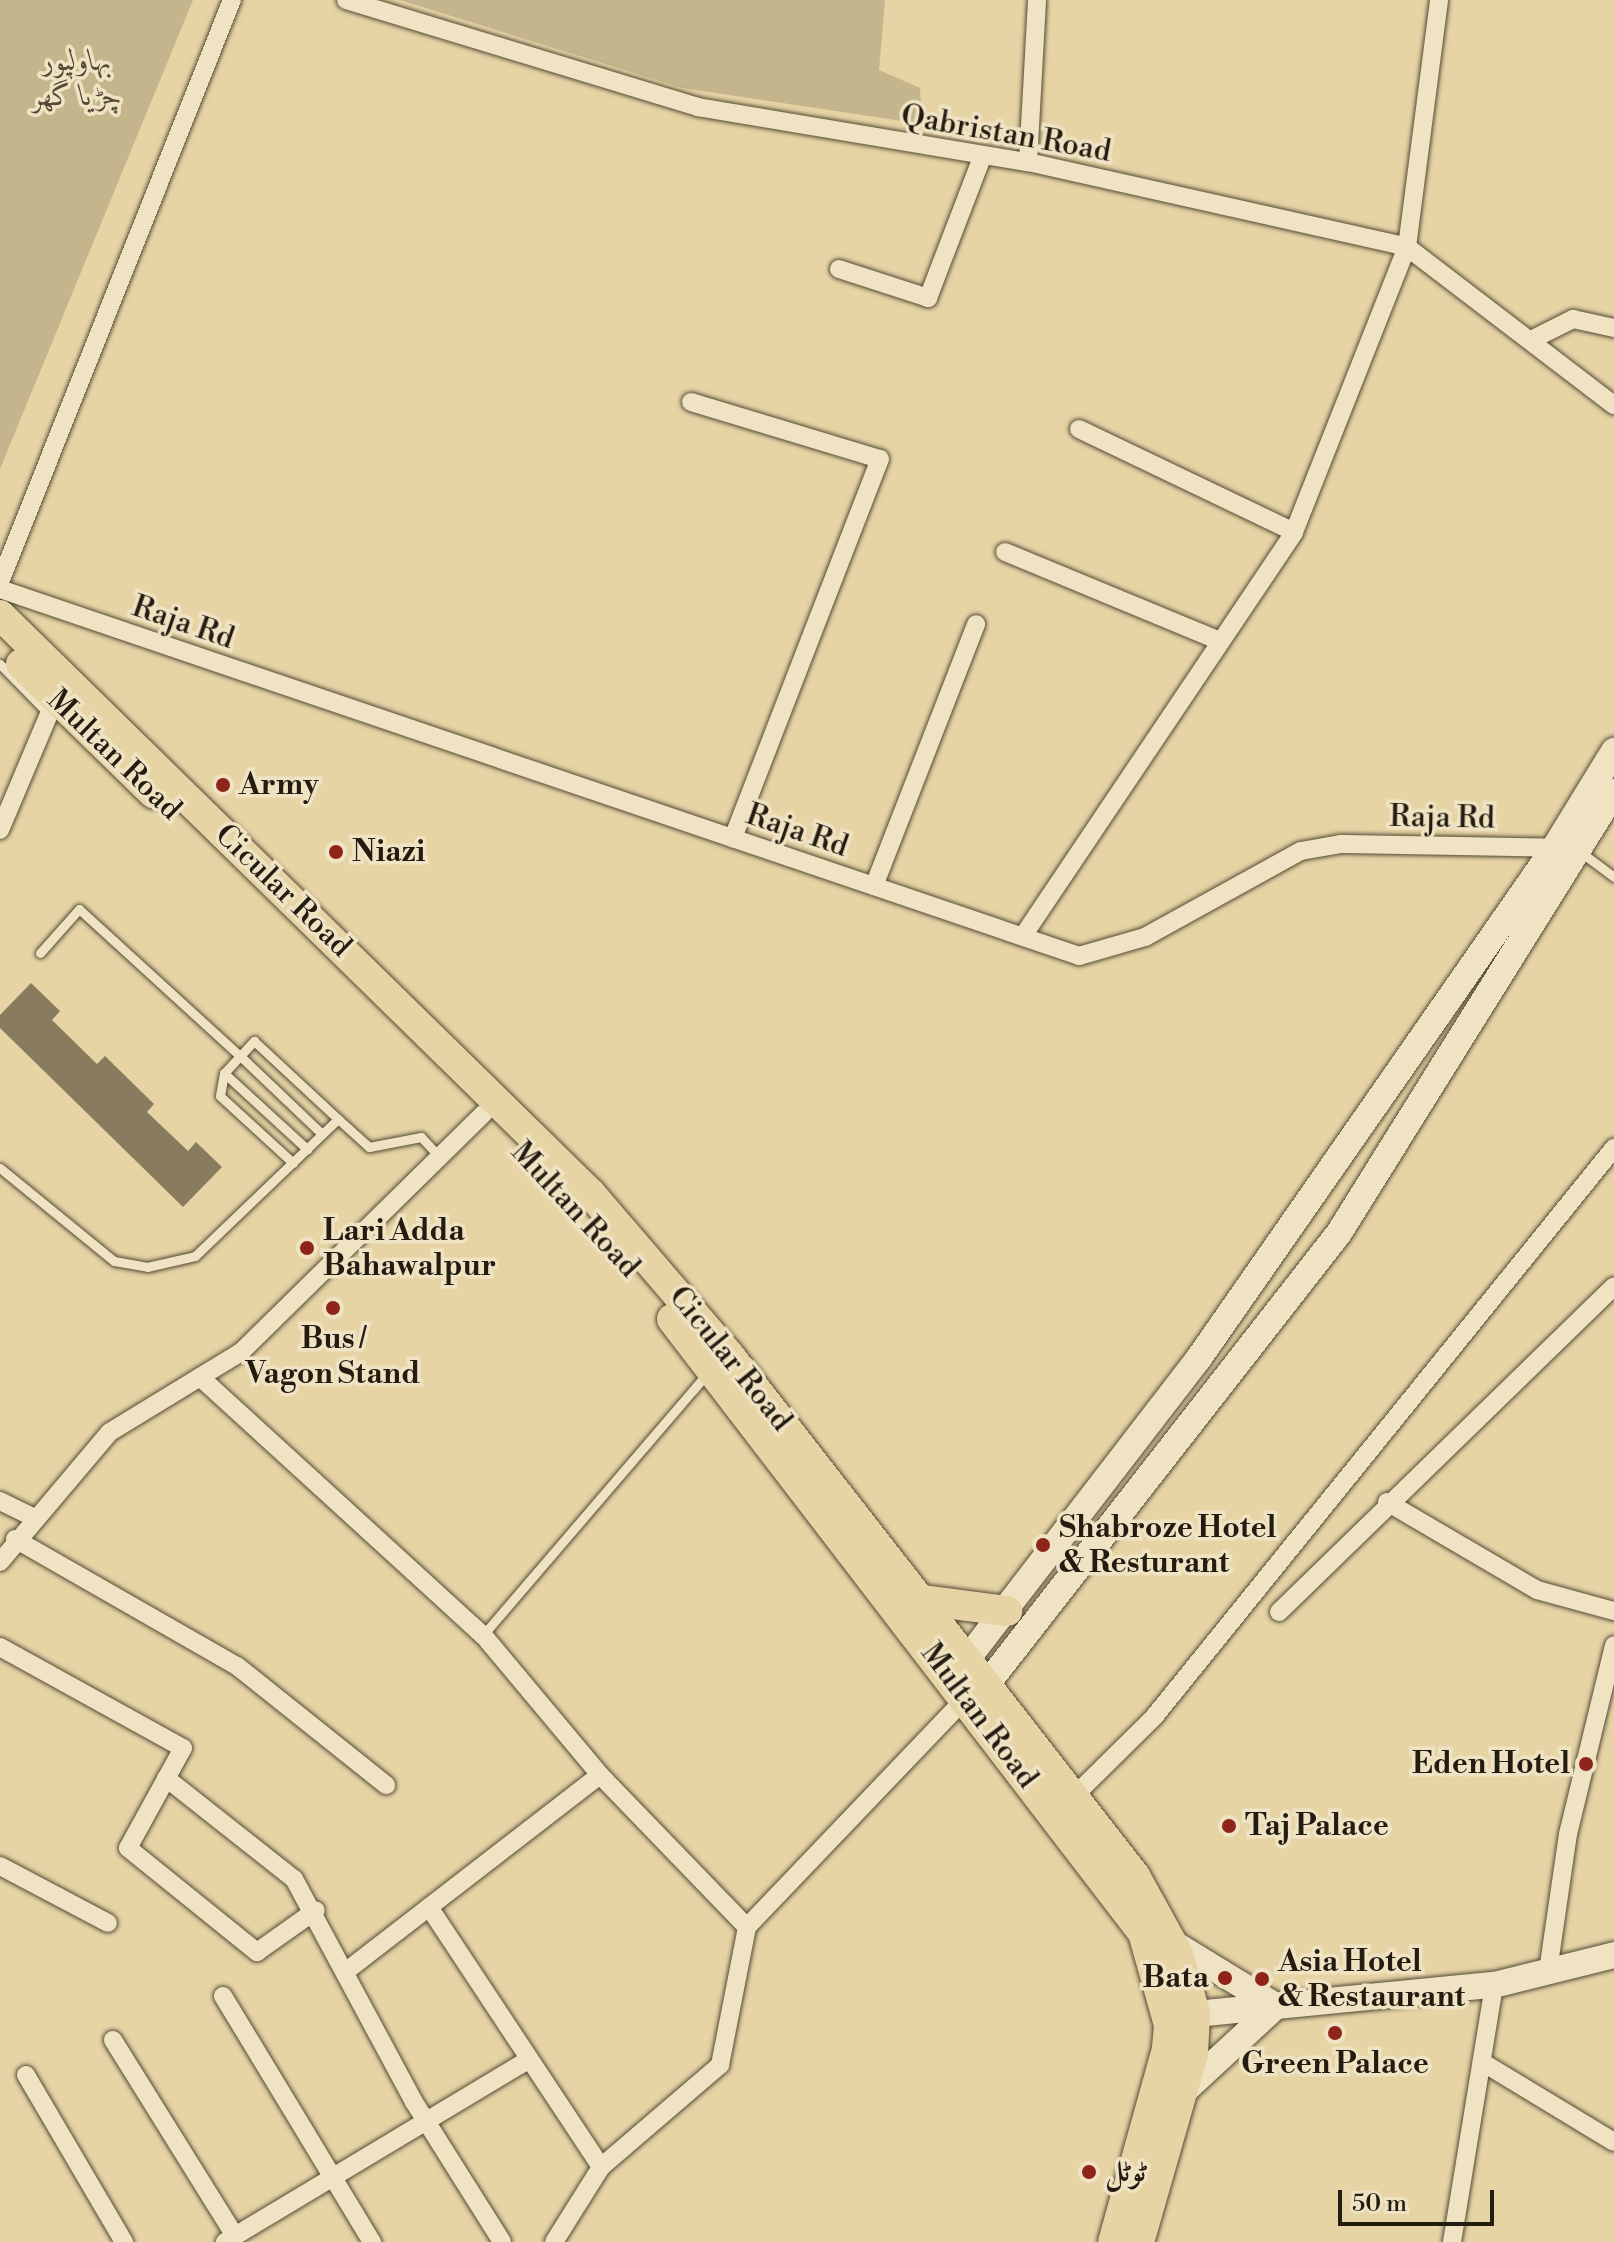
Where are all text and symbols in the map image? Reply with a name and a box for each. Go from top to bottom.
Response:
park label: بہاولپور چڑیا گھر [32,43,122,114]
street label: Qabristan Road [898,98,1114,170]
street label: Raja Rd [127,589,239,657]
street label: Multan Road [39,682,189,828]
place label: Army [239,767,318,803]
marker: Army [214,776,232,794]
street label: Raja Rd [741,797,853,865]
street label: Raja Rd [1389,799,1495,837]
street label: Cicular Road [207,817,359,965]
place label: Niazi [352,834,425,870]
marker: Niazi [327,843,345,861]
street label: Multan Road [503,1135,647,1285]
place label: Lari Adda Bahawalpur [323,1213,496,1284]
marker: Lari Adda Bahawalpur [298,1239,316,1257]
street label: Cicular Road [661,1279,799,1439]
marker: Bus / Vagon Stand [324,1299,342,1317]
place label: Bus / Vagon Stand [246,1321,420,1392]
place label: Shabroze Hotel & Resturant [1059,1510,1276,1580]
marker: Shabroze Hotel & Resturant [1034,1536,1052,1554]
street label: Multan Road [913,1636,1045,1796]
place label: Eden Hotel [1412,1746,1570,1782]
marker: Eden Hotel [1577,1755,1595,1773]
place label: Taj Palace [1245,1808,1389,1844]
marker: Taj Palace [1220,1817,1238,1835]
place label: Asia Hotel & Restaurant [1278,1944,1465,2014]
place label: Bata [1143,1960,1209,1996]
marker: Bata [1216,1969,1234,1987]
marker: Asia Hotel & Restaurant [1253,1970,1271,1988]
marker: Green Palace [1326,2024,1344,2042]
place label: Green Palace [1241,2046,1429,2082]
place label: ٹوٹل [1105,2154,1146,2190]
marker: ٹوٹل [1080,2163,1098,2181]
scale bar [1342,2174,1498,2224]
text: 50 m [1352,2189,1407,2219]

